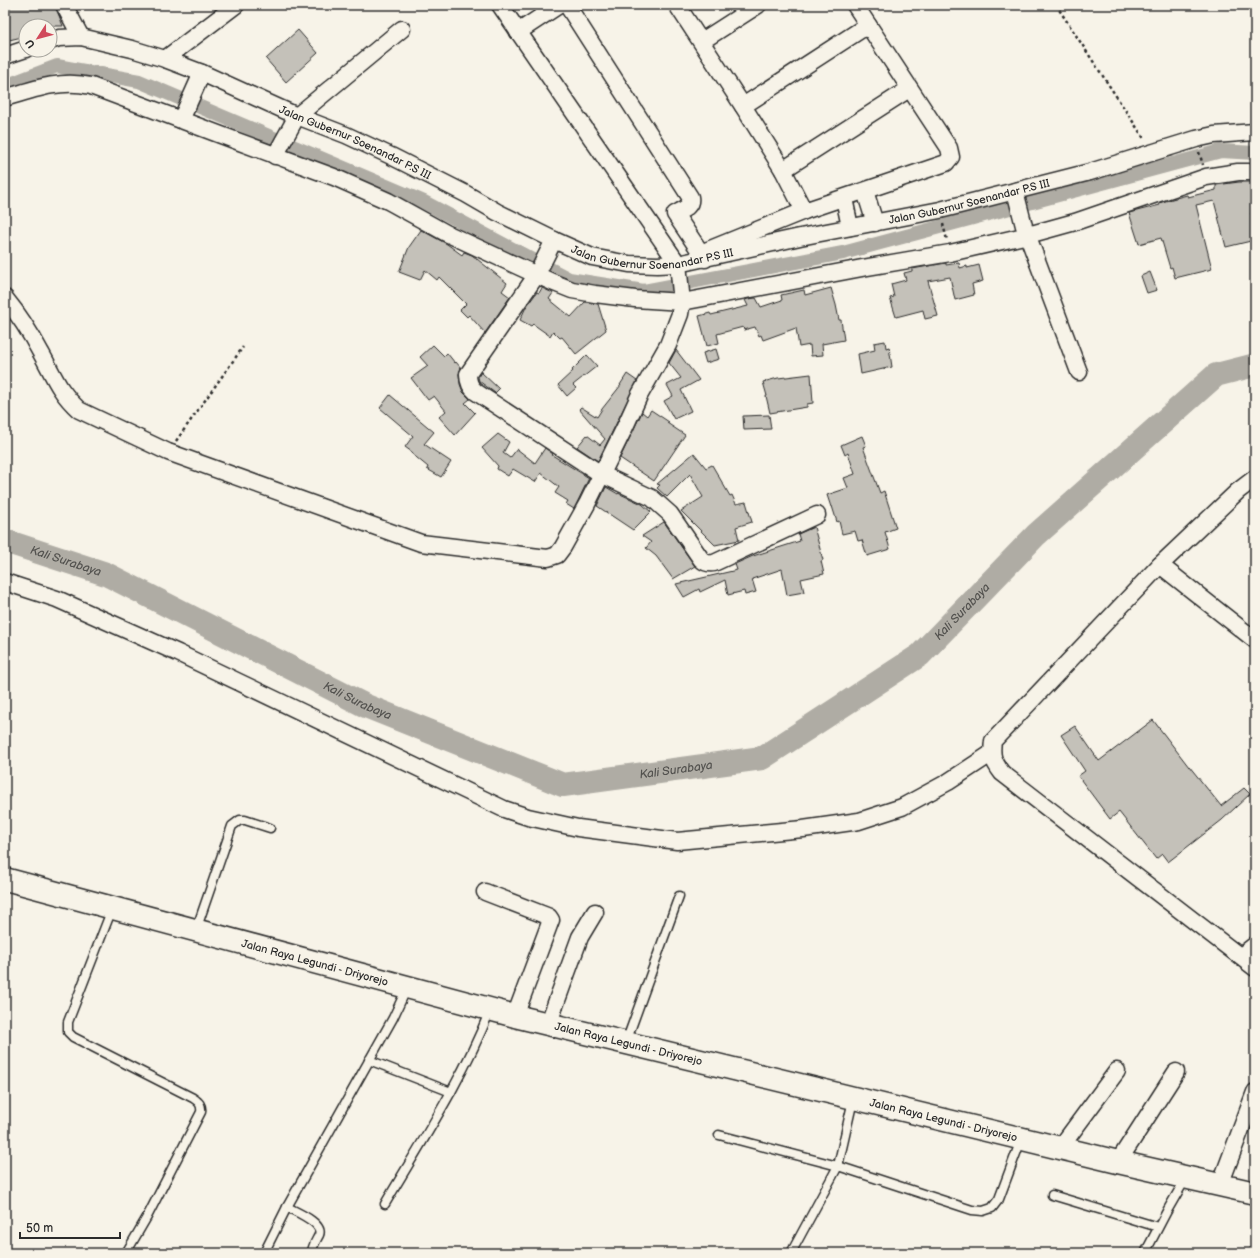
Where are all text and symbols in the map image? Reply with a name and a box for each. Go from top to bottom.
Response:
north arrow [18,18,58,58]
text: U [23,36,38,51]
street label: Jalan Gubernur Soenandar P.S III [277,103,434,182]
street label: Jalan Gubernur Soenandar P.S III [888,176,1052,227]
street label: Jalan Gubernur Soenandar P.S III [569,243,735,272]
water label: Kali Surabaya [28,543,103,580]
water label: Kali Surabaya [931,580,994,644]
water label: Kali Surabaya [321,679,394,724]
water label: Kali Surabaya [638,758,714,783]
street label: Jalan Raya Legundi - Driyorejo [240,937,390,989]
street label: Jalan Raya Legundi - Driyorejo [553,1020,704,1068]
street label: Jalan Raya Legundi - Driyorejo [868,1096,1019,1144]
scale bar [20,1214,120,1240]
text: 50 m [26,1221,53,1236]

